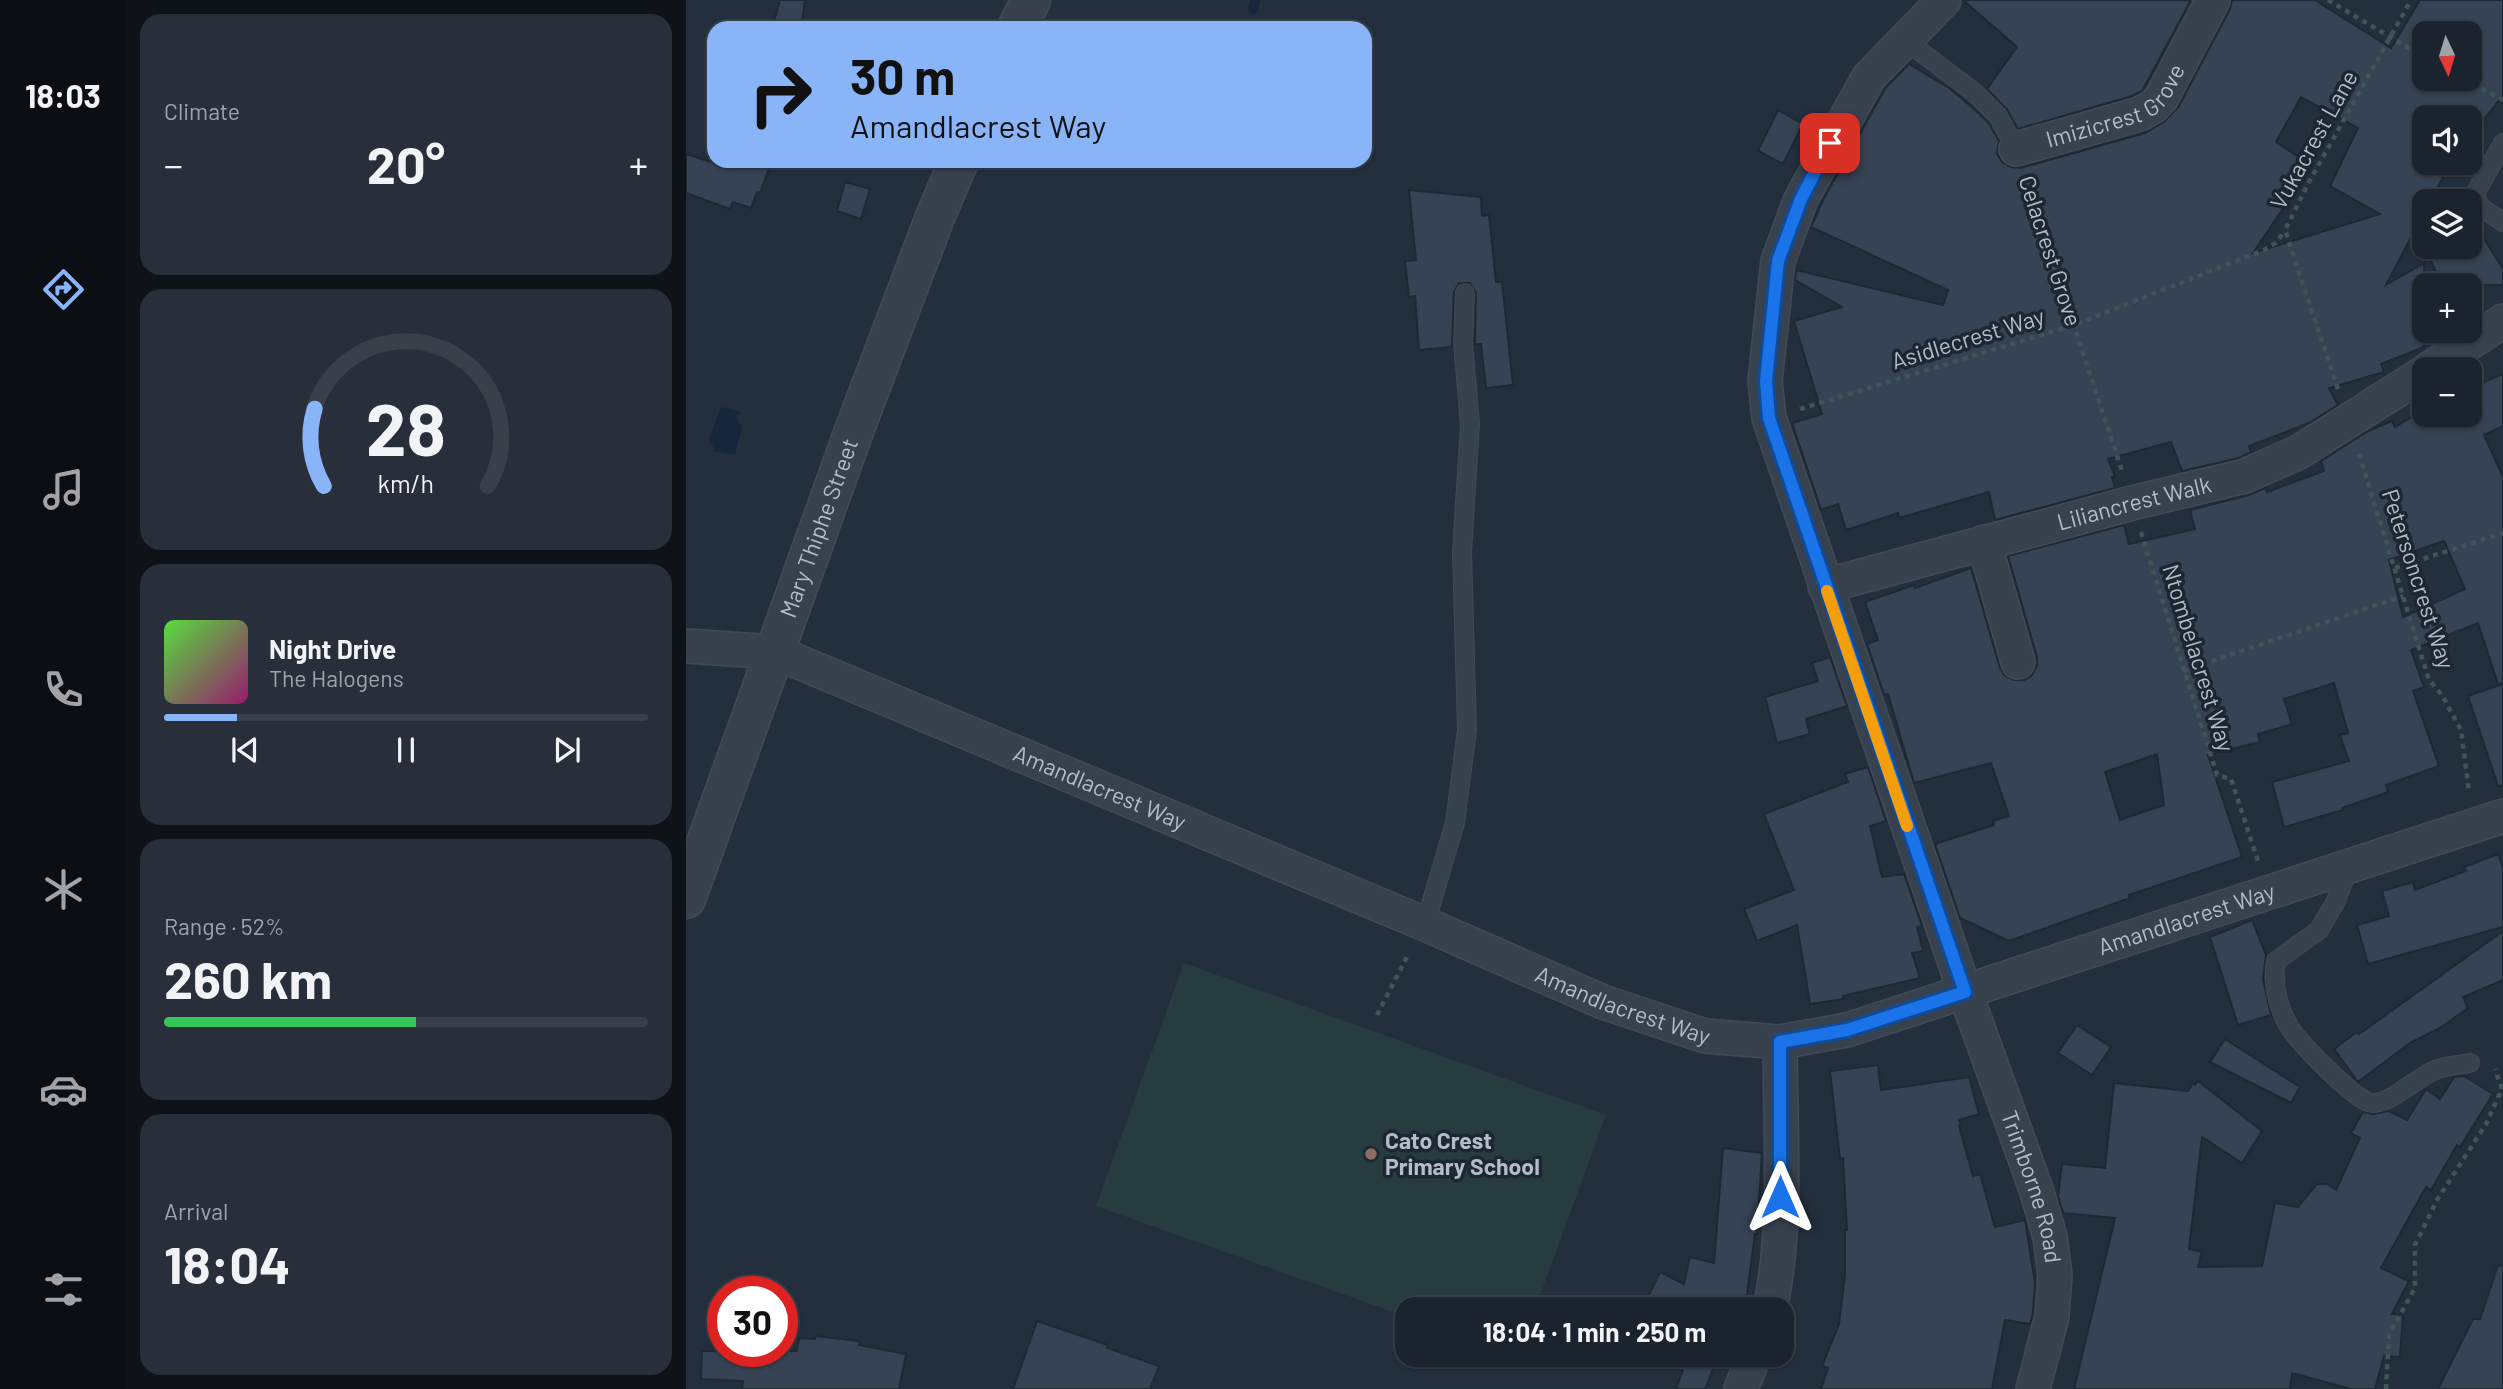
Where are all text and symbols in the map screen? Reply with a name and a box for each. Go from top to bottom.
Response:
north arrow [2412,21,2482,91]
map controls [2412,21,2482,427]
text: 30 m [850,46,955,105]
icon: right [735,49,826,140]
street label: Imizicrest Grove [2042,59,2190,153]
street label: Vukacrest Lane [2263,65,2363,214]
text: 18:03 [25,76,101,114]
text: Climate [164,97,240,125]
button: sound [2412,105,2482,175]
text: Amandlacrest Way [850,106,1106,144]
pin [1800,113,1860,173]
icon: arrive [1811,124,1849,162]
text: 20° [367,132,445,194]
text: − [164,141,183,187]
text: + [629,141,648,187]
street label: Celacrest Grove [2013,172,2088,330]
button: layers [2412,189,2482,259]
icon: directions [39,265,88,314]
button: + [2412,273,2482,343]
street label: Asidlecrest Way [1888,301,2048,375]
button: − [2412,357,2482,427]
text: 28 [366,383,446,471]
street label: Mary Thiphe Street [773,434,863,621]
icon: music [39,465,88,514]
text: km/h [378,467,434,497]
street label: Liliancrest Walk [2054,470,2214,536]
street label: Petersoncrest Way [2377,485,2461,672]
street label: Ntombelacrest Way [2157,561,2241,755]
text: Night Drive [269,633,396,664]
text: The Halogens [269,664,404,692]
icon: phone [39,665,88,714]
icon: previous [226,731,264,769]
icon: pause [387,731,425,769]
icon: next [548,731,586,769]
street label: Amandlacrest Way [1010,738,1191,836]
icon: climate [39,865,88,914]
street label: Amandlacrest Way [2094,876,2278,960]
text: Range · 52% [164,912,284,940]
text: 260 km [164,947,332,1009]
street label: Amandlacrest Way [1532,959,1714,1050]
icon: car [39,1065,88,1114]
street label: Trimborne Road [1996,1106,2068,1265]
place label: Cato Crest Primary School [1385,1126,1540,1180]
marker: Cato Crest Primary School [1363,1146,1379,1162]
position arrow [1743,1160,1817,1234]
text: Arrival [164,1197,228,1225]
text: 18:04 [164,1232,291,1294]
icon: filters [39,1265,88,1314]
speed limit sign: 30 [707,1276,798,1367]
text: 18:04 · 1 min · 250 m [1483,1316,1706,1347]

